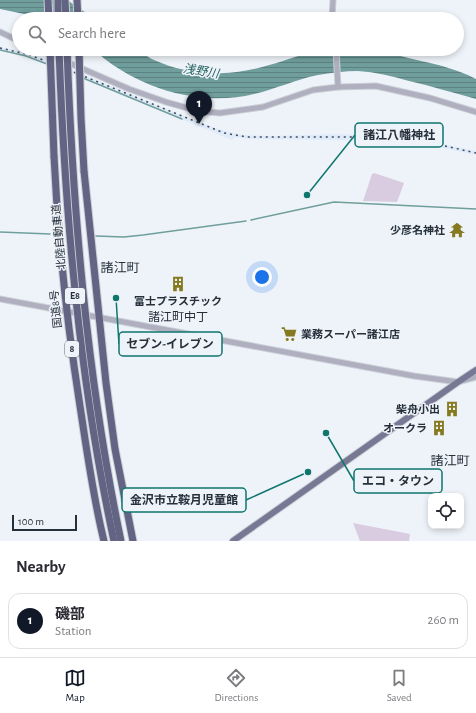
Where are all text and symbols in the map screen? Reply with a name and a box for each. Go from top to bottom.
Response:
search box [12,12,464,56]
icon: search [26,23,48,45]
text: Search here [58,26,126,41]
water label: 浅野川 [182,61,222,80]
pin: 1 [186,91,212,124]
callout: 諸江八幡神社 [355,123,443,147]
text: 諸江八幡神社 [363,128,435,141]
street label: 北陸自動車道 [50,204,67,270]
temple icon: 少彦名神社 [448,221,466,239]
place label: 少彦名神社 [390,224,445,236]
district label: 諸江町 [100,261,140,275]
your location [252,267,272,287]
building icon: 富士プラスチック [169,275,187,293]
road number: E8 [65,288,85,304]
street label: 国道8号 [48,289,63,329]
place label: 富士プラスチック [134,296,222,307]
district label: 諸江町中丁 [148,311,208,323]
supermarket icon: 業務スーパー諸江店 [280,325,298,343]
place label: 業務スーパー諸江店 [301,328,400,340]
callout: セブン-イレブン [119,332,222,356]
text: セブン-イレブン [126,337,214,350]
road number: 8 [65,341,79,357]
building icon: 柴舟小出 [443,400,461,418]
place label: 柴舟小出 [396,403,440,415]
building icon: オークラ [430,419,448,437]
place label: オークラ [383,423,427,434]
district label: 諸江町 [430,454,470,468]
callout: エコ・タウン [354,469,442,493]
text: エコ・タウン [362,474,434,487]
callout: 金沢市立鞍月児童館 [122,488,246,512]
text: 金沢市立鞍月児童館 [130,493,238,506]
map controls [428,493,464,529]
button: locate [428,493,464,529]
scale bar [12,513,77,532]
text: 100 m [18,516,44,527]
text: Nearby [16,558,66,575]
text: 磯部 [55,607,85,622]
text: 1 [28,614,32,627]
text: 260 m [428,614,459,627]
text: Station [55,625,92,638]
tab: Map [64,667,86,704]
tab: Directions [214,667,258,704]
tab: Saved [387,667,412,704]

